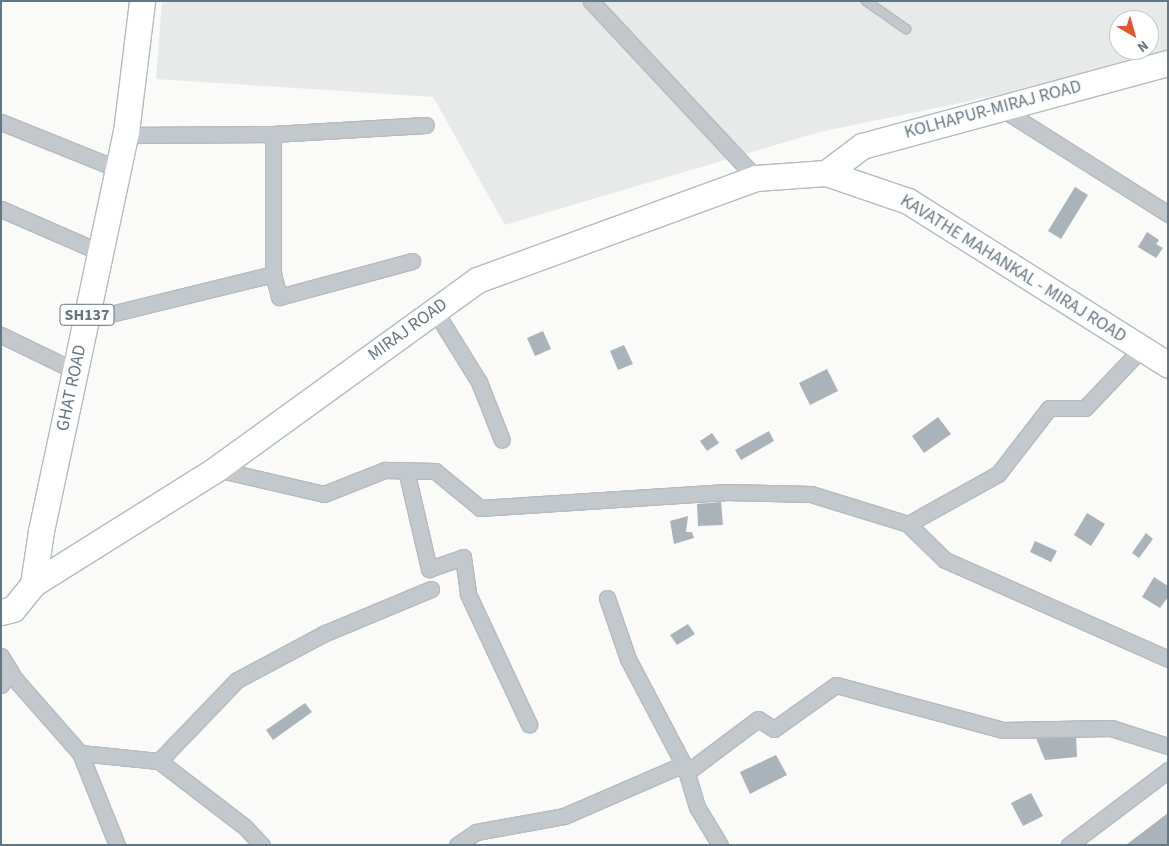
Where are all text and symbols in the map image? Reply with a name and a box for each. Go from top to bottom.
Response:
north arrow [1109,10,1159,60]
text: N [1133,35,1152,57]
street label: KOLHAPUR-MIRAJ ROAD [902,76,1084,144]
street label: KAVATHE MAHANKAL - MIRAJ ROAD [896,190,1130,348]
street label: MIRAJ ROAD [364,294,452,366]
road number: SH137 [58,302,116,328]
street label: GHAT ROAD [52,343,92,433]

